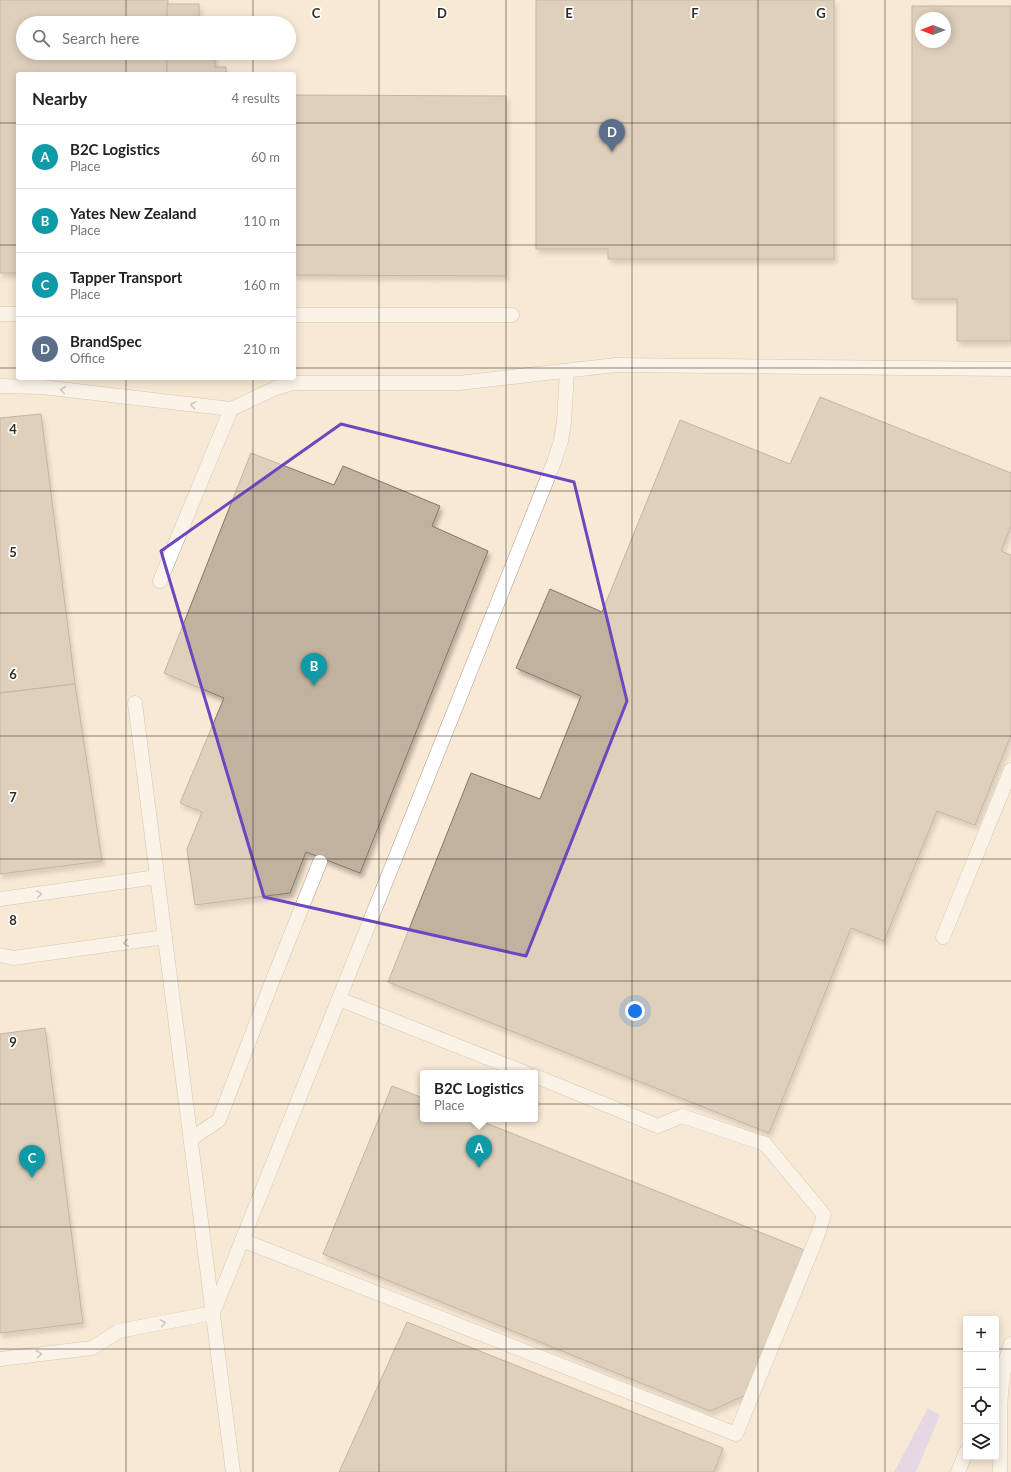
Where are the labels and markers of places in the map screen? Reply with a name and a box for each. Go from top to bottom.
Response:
pin: D [599,119,625,152]
pin: B [301,653,327,686]
pin: A [466,1135,492,1168]
pin: C [19,1145,45,1178]

